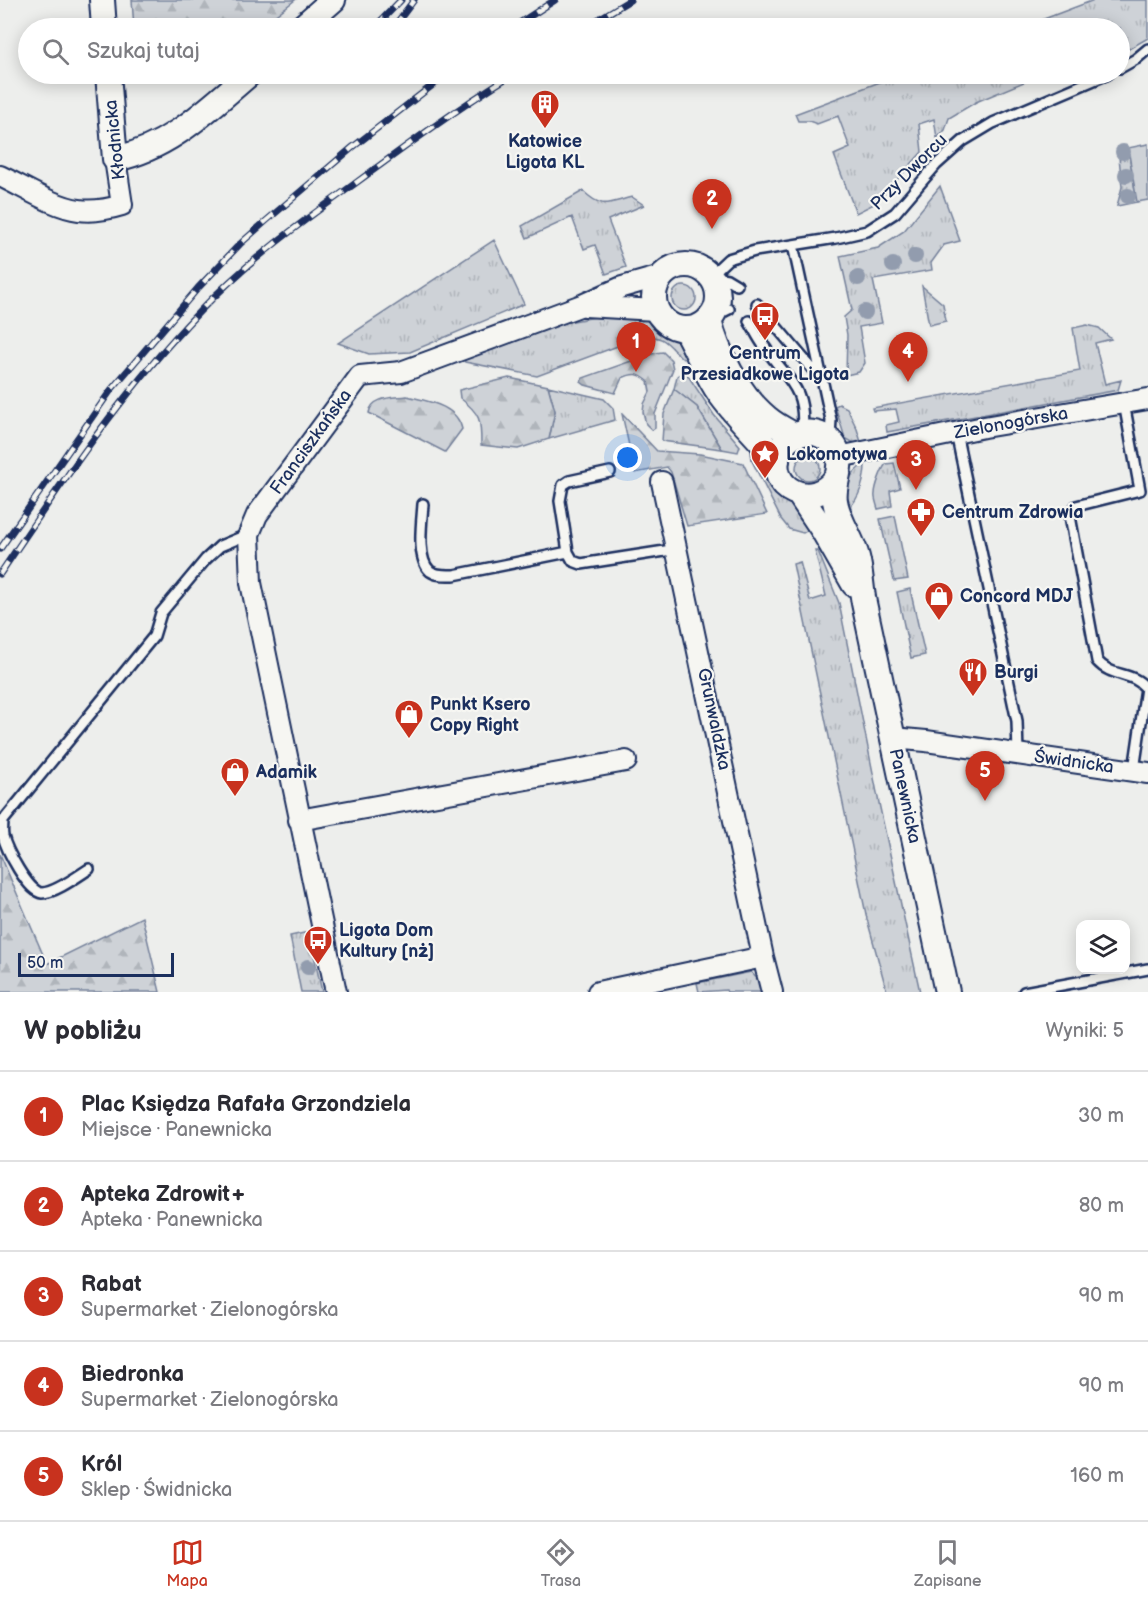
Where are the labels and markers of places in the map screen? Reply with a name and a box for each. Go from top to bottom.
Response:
building icon: Katowice Ligota KL [529,88,561,130]
place label: Katowice Ligota KL [506,131,585,173]
pin: 2 [692,180,732,229]
bus stop icon: Centrum Przesiadkowe Ligota [749,300,781,342]
pin: 1 [616,322,656,372]
pin: 4 [888,332,928,382]
place label: Centrum Przesiadkowe Ligota [681,343,849,385]
place icon: Lokomotywa [749,438,781,480]
pin: 3 [896,440,936,490]
place label: Lokomotywa [786,444,888,465]
pharmacy icon: Centrum Zdrowia [905,496,937,538]
place label: Centrum Zdrowia [942,502,1083,523]
shop icon: Concord MDJ [923,580,955,622]
place label: Concord MDJ [960,586,1073,607]
restaurant icon: Burgi [957,656,989,698]
place label: Burgi [994,662,1038,683]
place label: Punkt Ksero Copy Right [430,694,531,736]
shop icon: Punkt Ksero Copy Right [393,698,425,740]
pin: 5 [966,752,1004,801]
shop icon: Adamik [219,756,251,798]
place label: Adamik [255,762,318,783]
place label: Ligota Dom Kultury [nż] [339,920,434,962]
bus stop icon: Ligota Dom Kultury [nż] [302,924,334,966]

